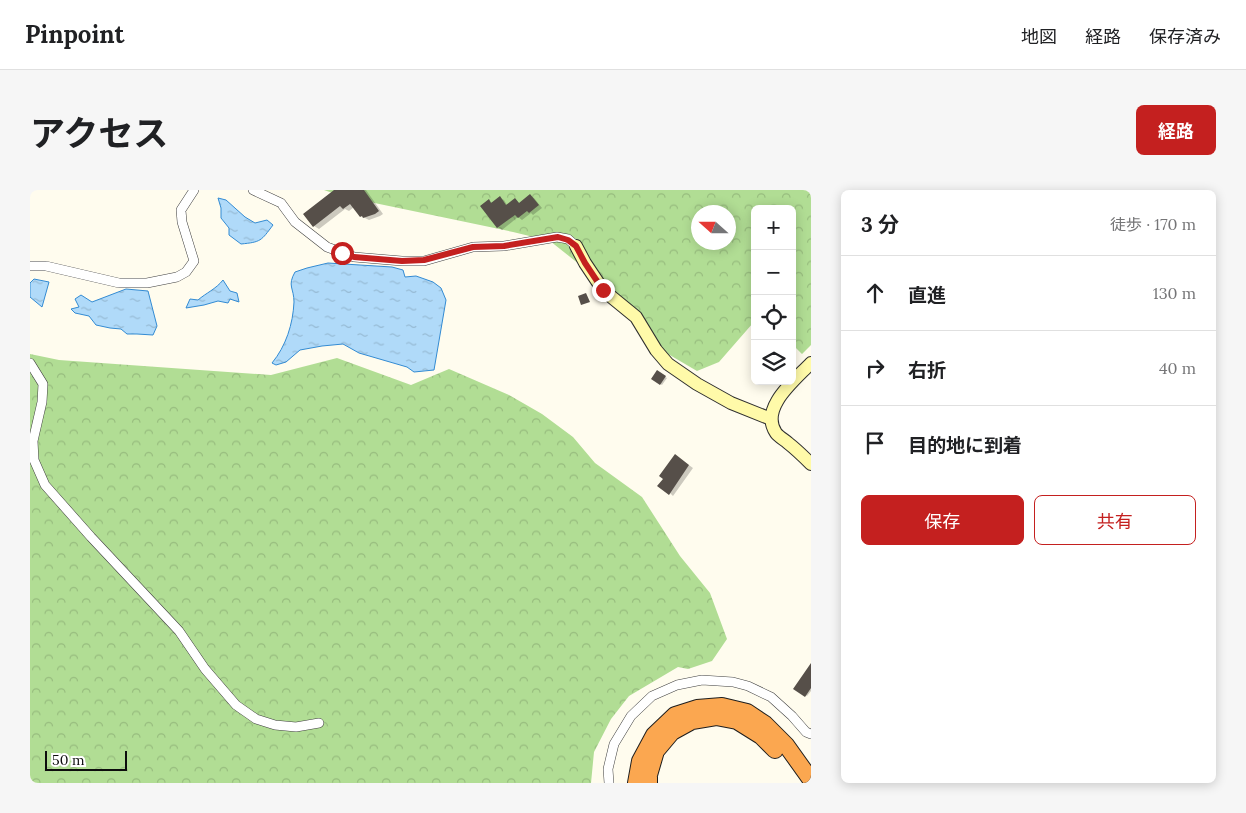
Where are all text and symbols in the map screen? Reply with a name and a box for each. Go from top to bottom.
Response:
text: Pinpoint [25,19,124,50]
text: 地図 [1021,25,1057,48]
text: 経路 [1085,25,1121,48]
text: 保存済み [1149,25,1221,48]
button: 経路 [1136,105,1216,155]
text: アクセス [30,111,168,156]
north arrow [691,205,736,250]
map controls [751,205,796,385]
button: + [751,205,796,250]
text: 3 分 [861,211,899,238]
text: 徒歩 · 170 m [1110,214,1196,234]
route start [331,242,354,265]
button: − [751,250,796,295]
route end [592,279,615,302]
icon: ahead [861,279,889,307]
text: 直進 [908,283,946,307]
text: 130 m [1153,283,1196,303]
button: locate [751,295,796,340]
button: layers [751,340,796,385]
icon: right [861,354,889,382]
text: 右折 [908,358,946,382]
text: 40 m [1159,358,1196,378]
icon: arrive [861,429,889,457]
text: 目的地に到着 [908,433,1022,457]
button: 保存 [861,495,1024,545]
button: 共有 [1034,495,1196,545]
scale bar [45,748,128,771]
text: 50 m [52,751,85,769]

